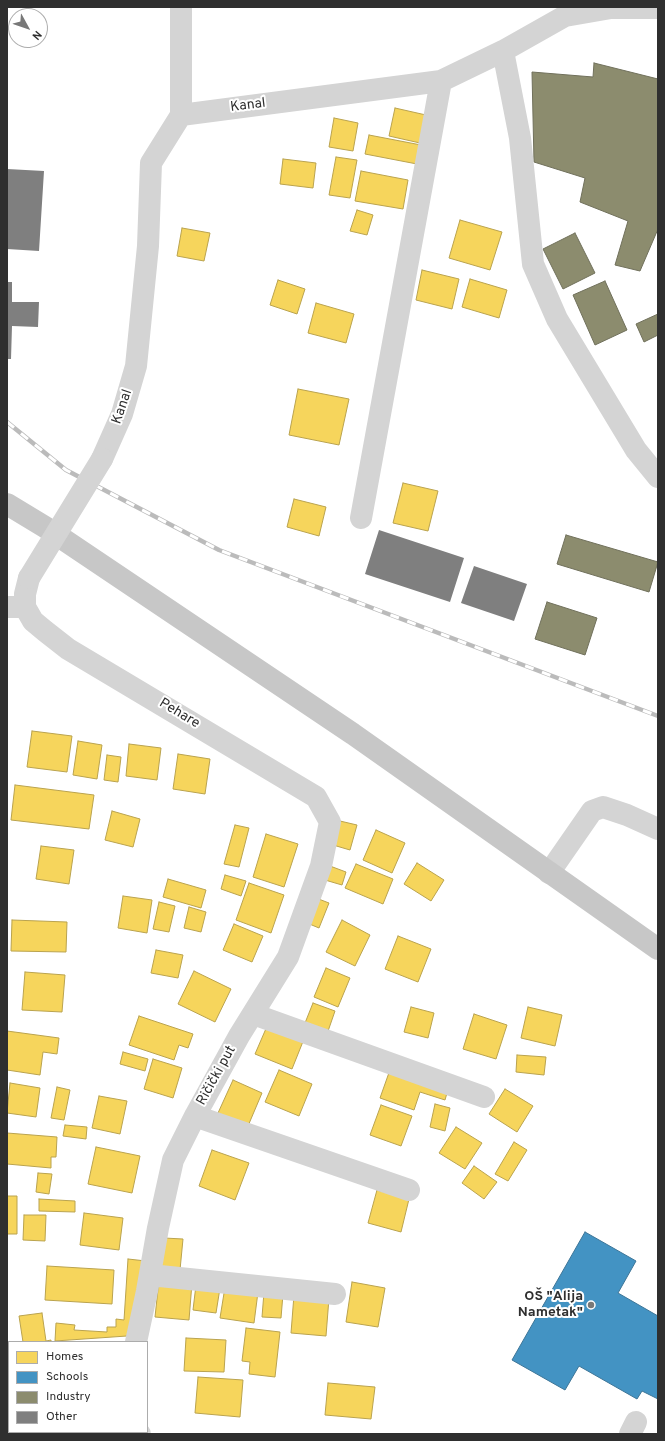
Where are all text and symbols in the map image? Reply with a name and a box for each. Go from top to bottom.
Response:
north arrow [8,8,48,48]
text: N [29,28,44,43]
street label: Kanal [229,95,267,117]
street label: Kanal [109,387,137,427]
street label: Pehare [156,695,202,733]
street label: Ričički put [194,1043,240,1109]
place label: OŠ "Alija Nametak" [518,1289,583,1322]
marker: OŠ "Alija Nametak" [586,1300,596,1310]
legend [8,1341,148,1433]
text: Homes [46,1349,83,1365]
text: Schools [46,1369,88,1385]
text: Industry [46,1389,91,1405]
text: Other [46,1409,77,1425]

